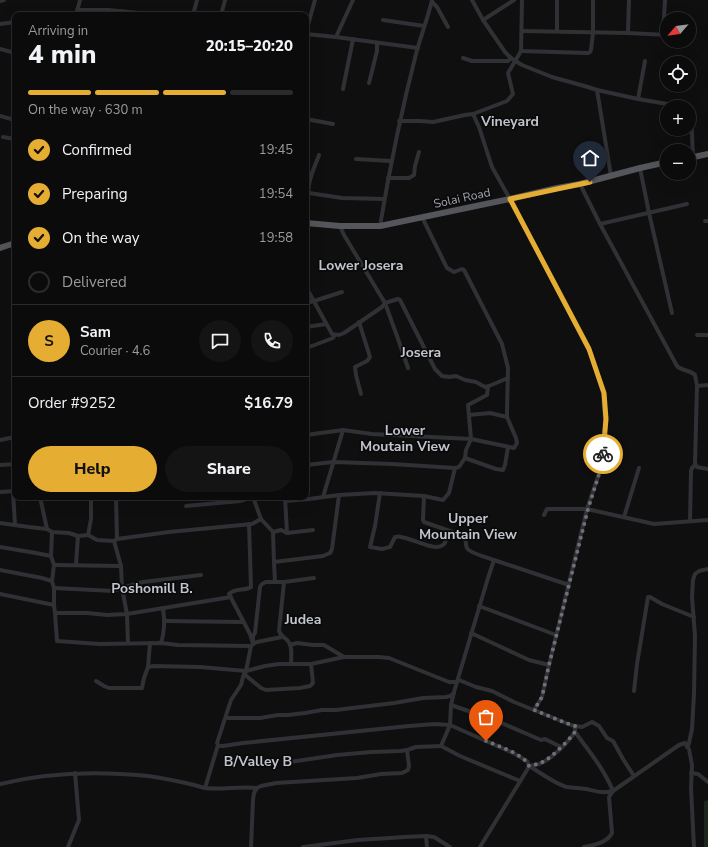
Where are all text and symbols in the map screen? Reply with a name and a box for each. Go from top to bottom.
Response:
north arrow [660,12,696,48]
map controls [660,12,696,180]
text: Arriving in [28,22,88,40]
text: 20:15–20:20 [206,36,293,56]
text: 4 min [28,37,96,72]
button: locate [660,56,696,92]
button: + [660,100,696,136]
text: On the way · 630 m [28,101,143,119]
district label: Vineyard [480,112,539,131]
icon: check [28,139,50,161]
text: Confirmed [62,140,132,160]
text: 19:45 [259,141,293,159]
pin [573,141,607,182]
button: − [660,144,696,180]
icon: home [579,147,601,169]
icon: check [28,183,50,205]
text: Preparing [62,184,127,204]
street label: Solai Road [432,184,492,212]
text: 19:54 [259,185,293,203]
icon: check [28,227,50,249]
text: On the way [62,228,140,248]
text: 19:58 [259,229,293,247]
district label: Lower Josera [319,256,403,275]
text: Delivered [62,272,127,292]
button: chat [199,320,241,362]
button: phone [251,320,293,362]
text: Sam [80,322,111,342]
text: S [44,331,54,351]
text: Courier · 4.6 [80,342,150,360]
district label: Josera [400,343,441,362]
text: Order #9252 [28,393,116,413]
text: $16.79 [244,393,293,413]
district label: Lower Moutain View [360,421,450,456]
courier [583,434,623,474]
icon: bike [592,443,614,465]
button: Help [28,446,157,492]
button: Share [165,446,293,492]
district label: Upper Mountain View [419,509,517,544]
district label: Poshomill B. [111,579,193,598]
district label: Judea [284,610,321,629]
pin [469,700,503,741]
icon: bag [475,706,497,728]
district label: B/Valley B [224,752,292,771]

